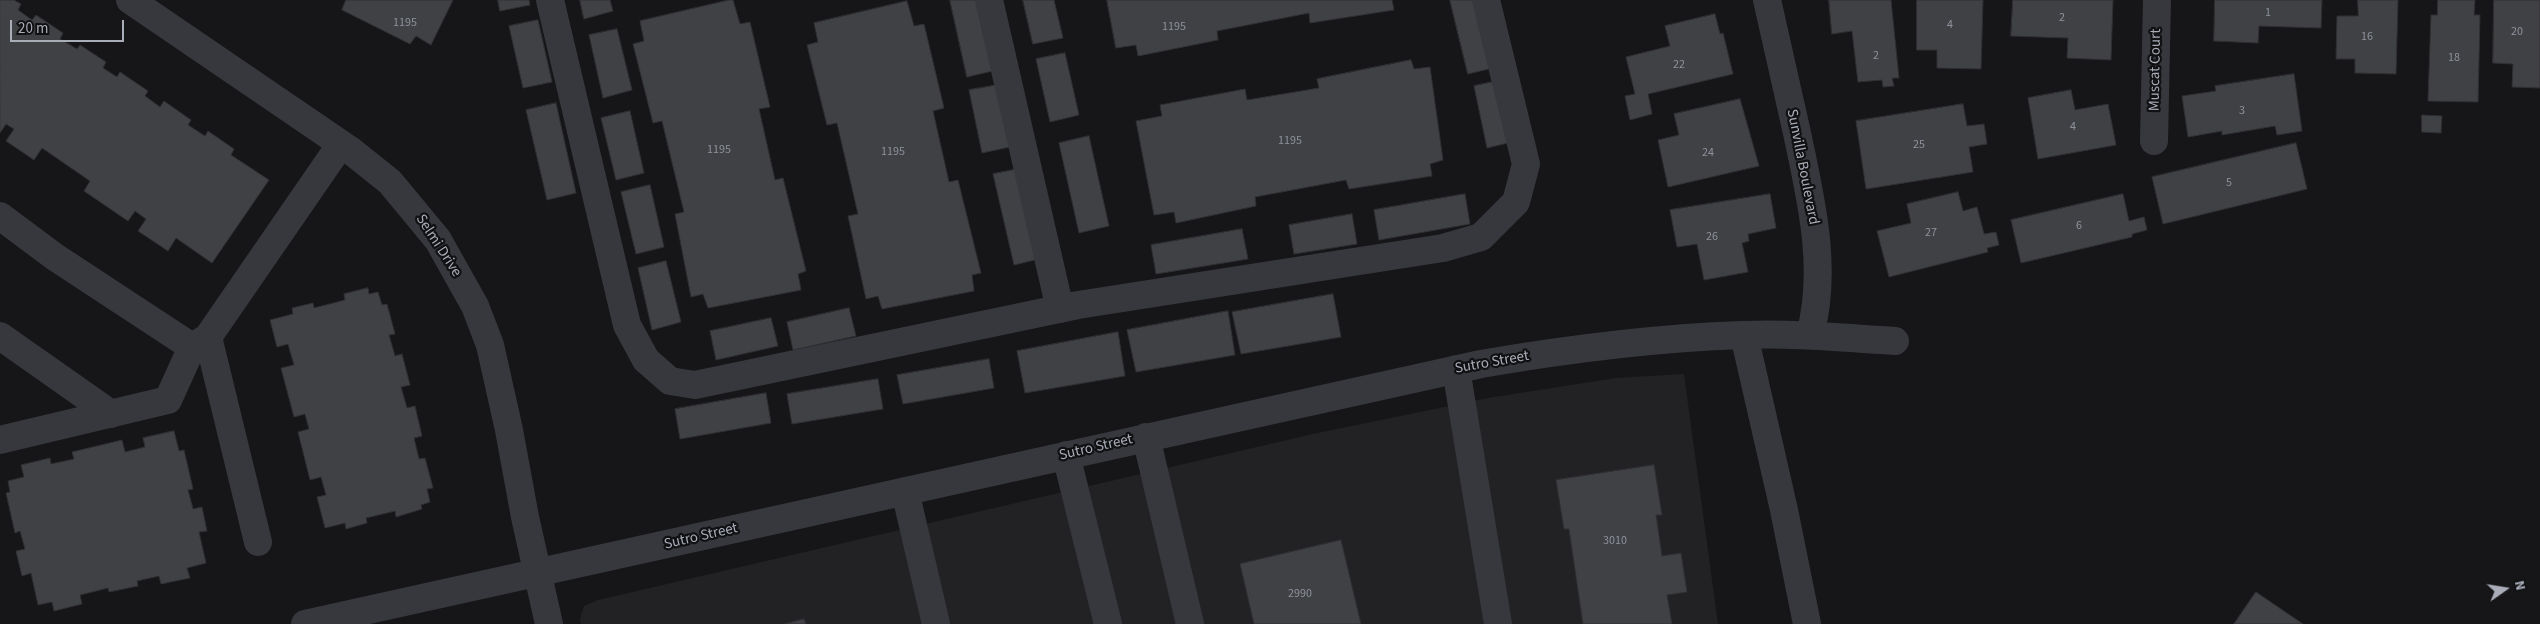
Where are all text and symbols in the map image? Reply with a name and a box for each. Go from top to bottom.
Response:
house number: 1 [2265,6,2271,20]
scale bar [12,10,126,42]
house number: 2 [2059,11,2065,25]
house number: 1195 [393,16,417,30]
text: 20 m [18,18,48,39]
house number: 4 [1947,18,1953,32]
house number: 1195 [1162,20,1186,34]
house number: 20 [2511,25,2523,39]
street label: Muscat Court [2146,29,2166,111]
house number: 16 [2361,30,2373,44]
house number: 2 [1873,49,1879,63]
house number: 18 [2448,51,2460,65]
house number: 22 [1673,58,1685,72]
house number: 3 [2239,104,2245,118]
street label: Sunvilla Boulevard [1782,108,1822,226]
house number: 4 [2070,120,2076,134]
house number: 1195 [1278,134,1302,148]
house number: 25 [1913,138,1925,152]
house number: 1195 [707,143,731,157]
house number: 1195 [881,145,905,159]
house number: 24 [1702,146,1714,160]
house number: 5 [2226,176,2232,190]
street label: Selmi Drive [411,211,465,281]
house number: 6 [2076,219,2082,233]
house number: 27 [1925,226,1937,240]
house number: 26 [1706,230,1718,244]
street label: Sutro Street [1454,348,1530,378]
street label: Sutro Street [1057,431,1135,465]
street label: Sutro Street [662,520,740,554]
house number: 3010 [1603,534,1627,548]
north arrow [2480,564,2530,614]
text: N [2509,579,2530,592]
house number: 2990 [1288,587,1312,601]

